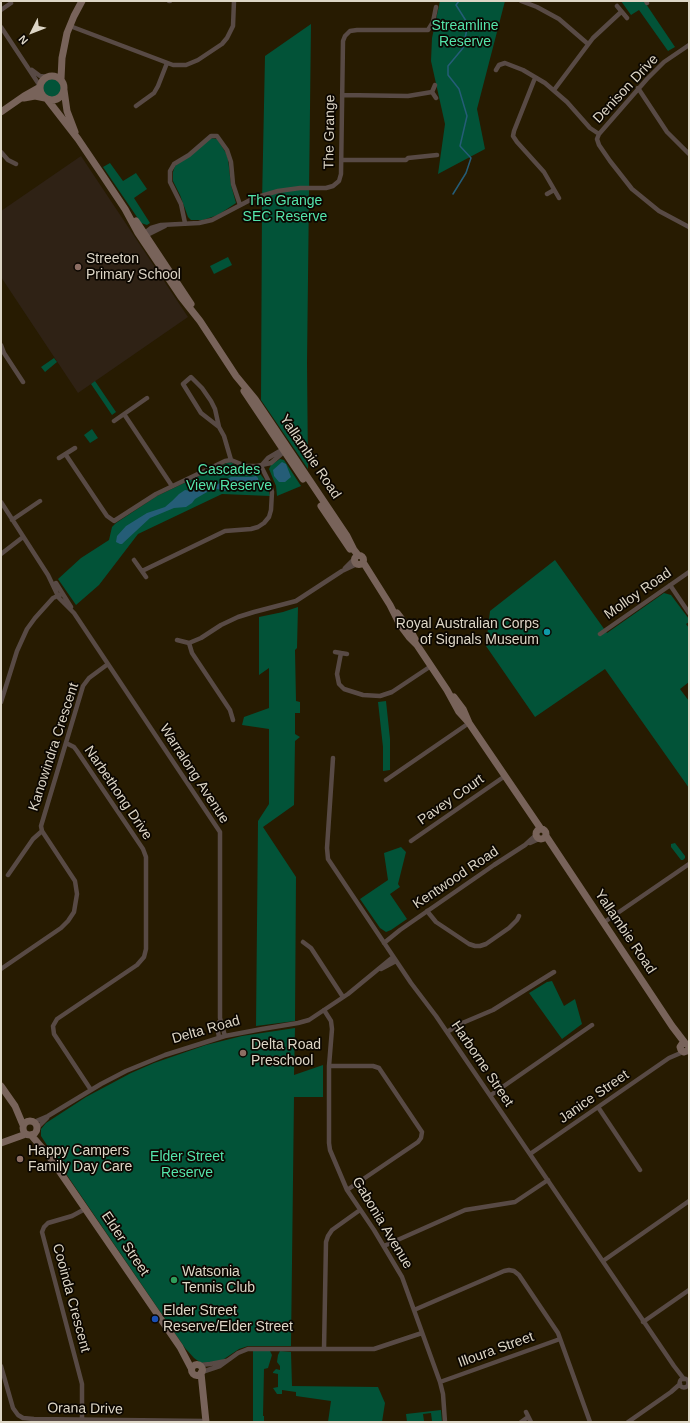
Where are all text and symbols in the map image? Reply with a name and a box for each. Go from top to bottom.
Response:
north arrow [12,12,52,52]
park label: Streamline Reserve [432,18,498,50]
text: N [16,33,30,47]
street label: Denison Drive [590,51,662,127]
street label: The Grange [321,95,339,169]
park label: The Grange SEC Reserve [243,193,327,226]
place label: Streeton Primary School [86,251,181,284]
marker: Streeton Primary School [73,262,83,272]
street label: Yallambie Road [276,412,344,502]
park label: Cascades View Reserve [186,462,272,494]
street label: Molloy Road [601,565,675,623]
place label: Royal Australian Corps of Signals Museum [396,616,539,648]
marker: Royal Australian Corps of Signals Museum [542,627,552,637]
street label: Kanowindra Crescent [25,681,83,813]
street label: Warralong Avenue [156,721,232,827]
street label: Narbethong Drive [80,743,156,843]
street label: Pavey Court [415,771,487,829]
street label: Kentwood Road [410,843,502,913]
street label: Yallambie Road [591,887,659,977]
street label: Delta Road [170,1012,242,1048]
street label: Harborne Street [447,1018,517,1110]
place label: Delta Road Preschool [251,1037,321,1070]
marker: Delta Road Preschool [238,1048,248,1058]
street label: Janice Street [556,1067,632,1127]
place label: Happy Campers Family Day Care [28,1143,132,1176]
park label: Elder Street Reserve [150,1149,224,1182]
marker: Happy Campers Family Day Care [15,1154,25,1164]
street label: Gabonia Avenue [348,1174,416,1272]
street label: Elder Street [97,1209,153,1279]
street label: Cooinda Crescent [48,1242,94,1354]
place label: Watsonia Tennis Club [182,1264,255,1296]
marker: Watsonia Tennis Club [169,1275,179,1285]
place label: Elder Street Reserve/Elder Street [163,1303,293,1336]
marker: Elder Street Reserve/Elder Street [150,1314,160,1324]
street label: Illoura Street [456,1329,536,1371]
street label: Orana Drive [47,1400,123,1418]

